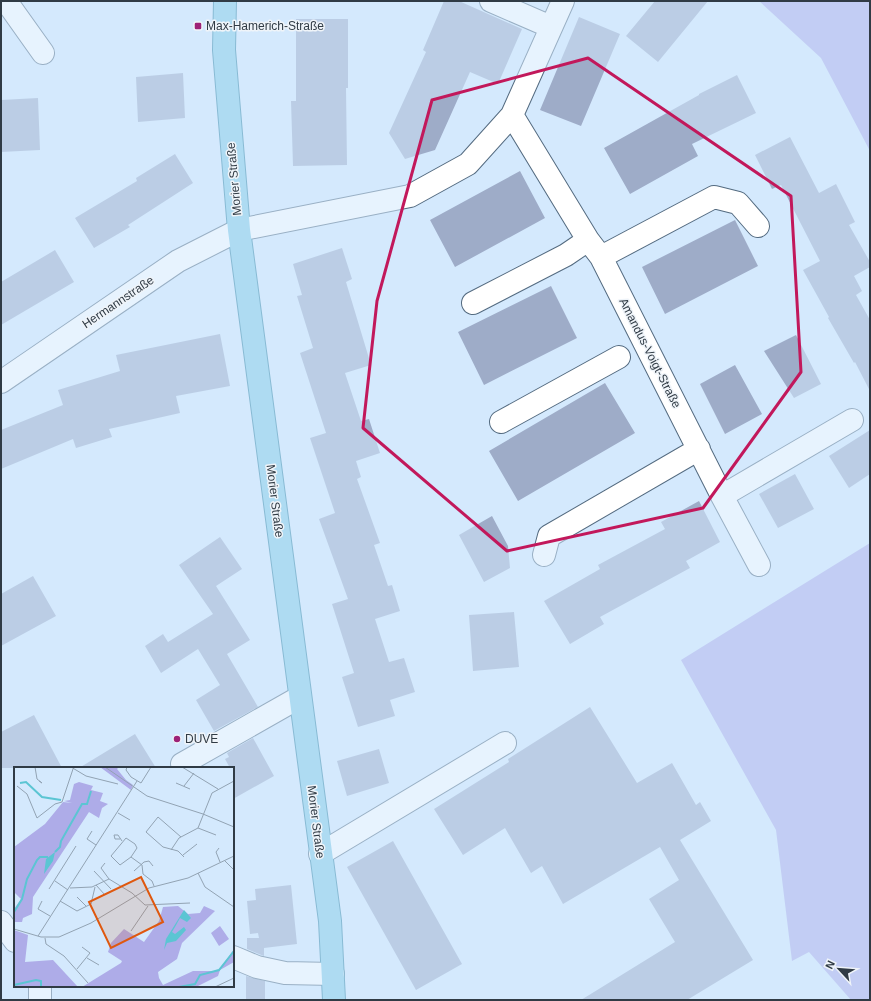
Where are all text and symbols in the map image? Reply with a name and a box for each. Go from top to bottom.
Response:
place label: Max-Hamerich-Straße [206,19,324,33]
marker: Max-Hamerich-Straße [193,21,203,31]
street label: Morier Straße [224,142,244,216]
street label: Hermannstraße [80,273,157,331]
street label: Amandus-Voigt-Straße [616,296,684,411]
street label: Morier Straße [264,464,286,539]
place label: DUVE [185,732,218,746]
marker: DUVE [172,734,182,744]
inset map [14,767,234,987]
street label: Morier Straße [305,785,327,860]
north arrow [819,949,859,989]
text: N [823,958,837,971]

